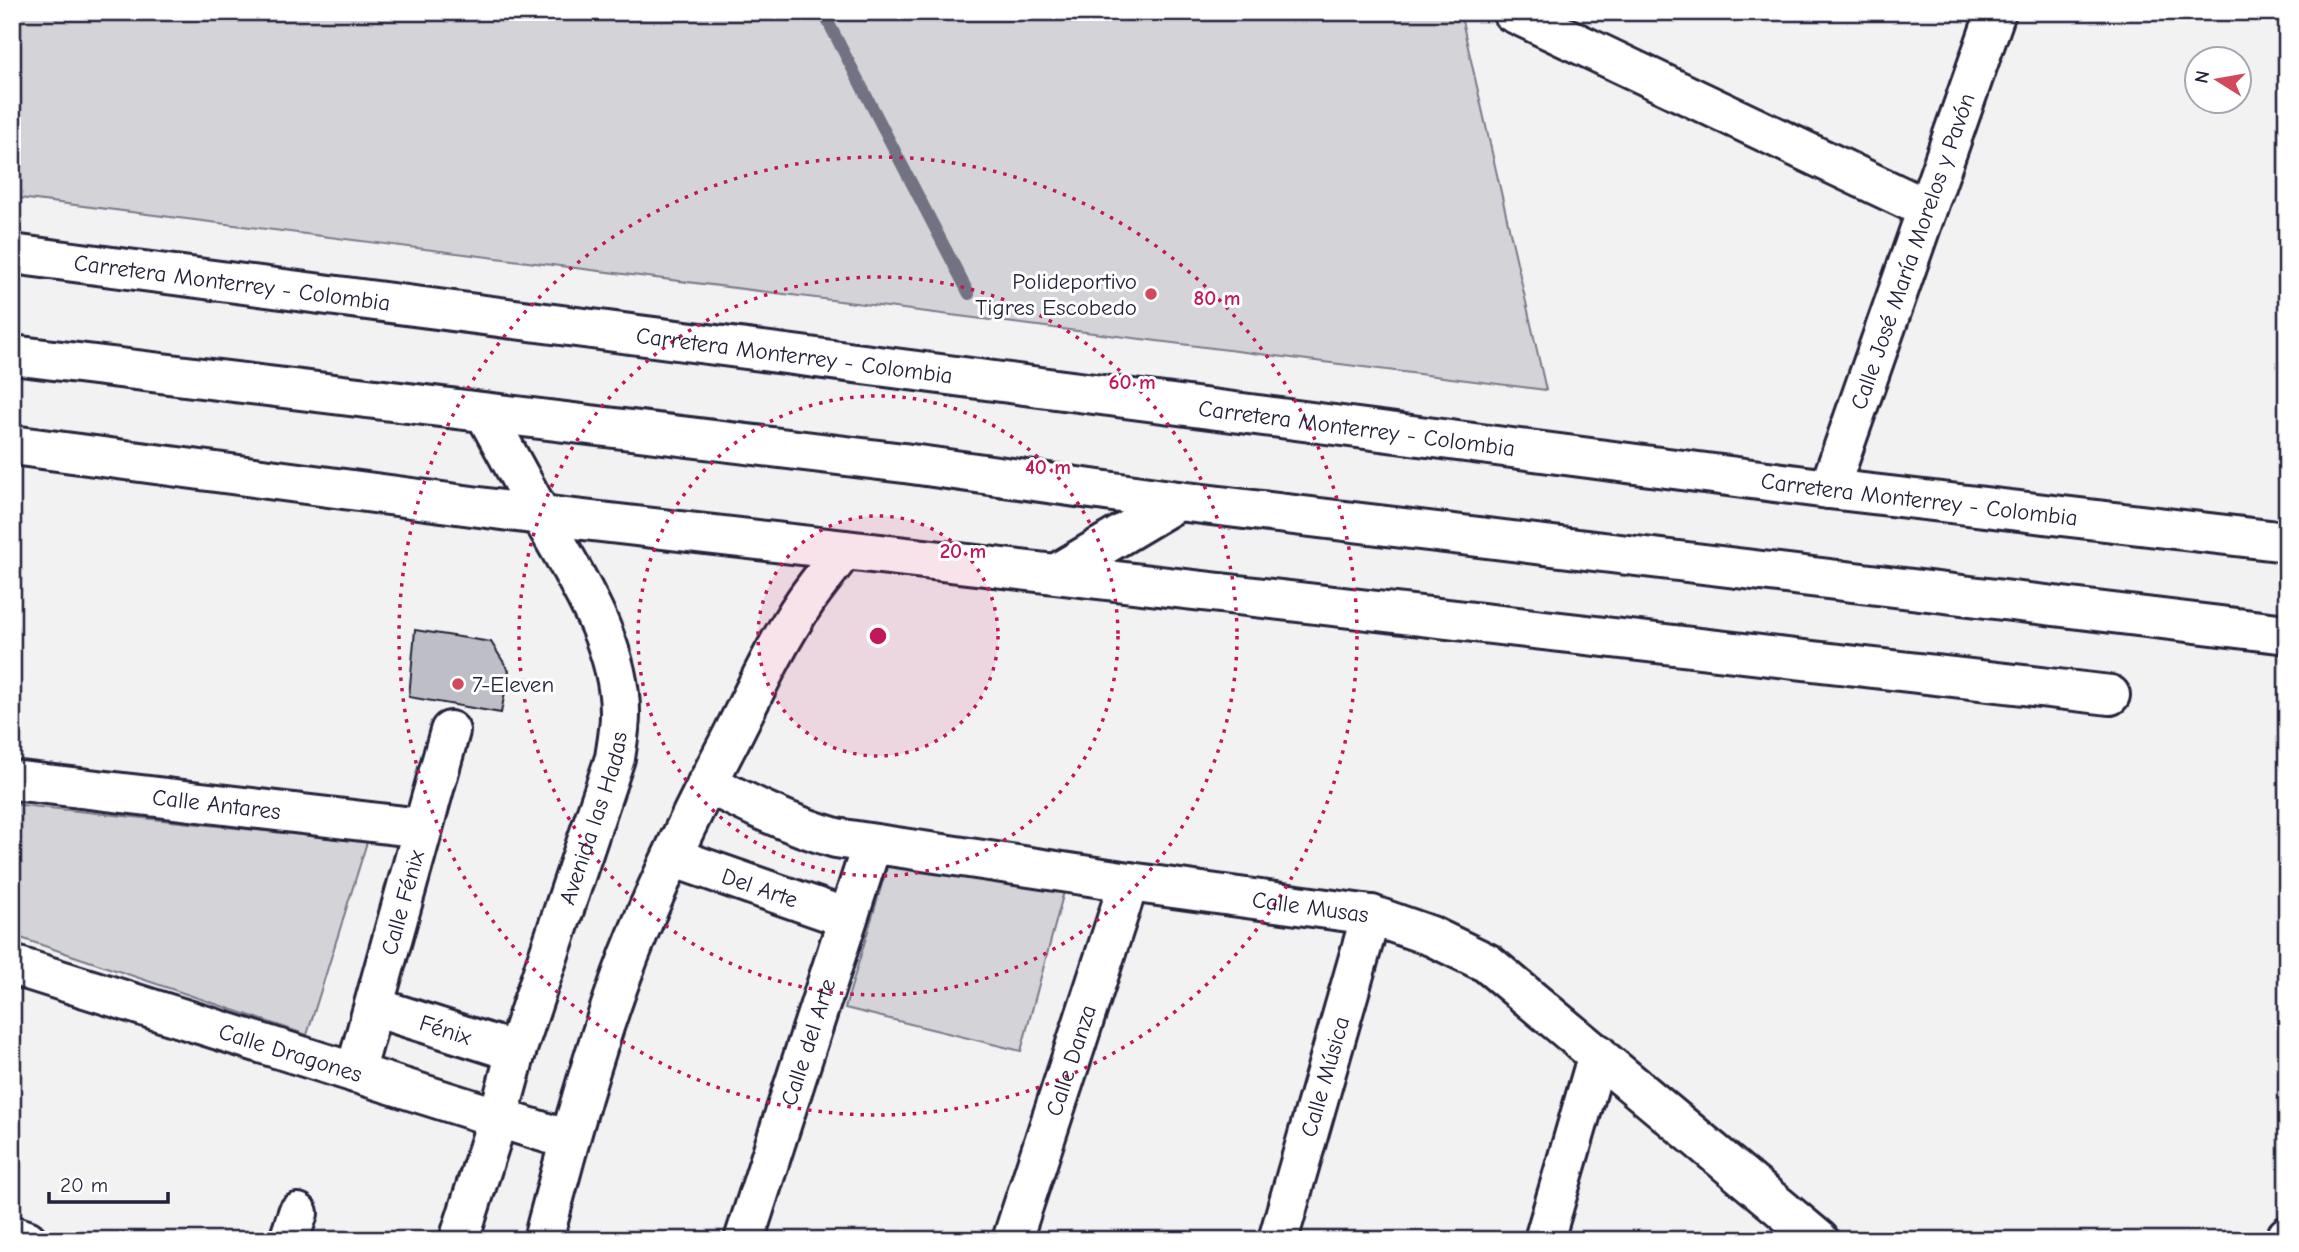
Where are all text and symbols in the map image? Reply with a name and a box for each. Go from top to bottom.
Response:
north arrow [2184,46,2254,116]
text: N [2190,69,2214,85]
street label: Calle José María Morelos y Pavón [1845,89,1981,413]
street label: Carretera Monterrey - Colombia [72,249,392,317]
place label: Polideportivo Tigres Escobedo [975,268,1137,321]
marker: Polideportivo Tigres Escobedo [1143,286,1159,302]
text: 80 m [1194,286,1240,310]
street label: Carretera Monterrey - Colombia [635,322,954,390]
text: 60 m [1108,370,1156,394]
street label: Carretera Monterrey - Colombia [1197,395,1517,462]
text: 40 m [1025,455,1071,479]
street label: Carretera Monterrey - Colombia [1759,467,2079,532]
text: 20 m [940,539,986,563]
centre of rings [866,624,890,648]
place label: 7-Eleven [472,671,554,698]
marker: 7-Eleven [450,676,466,692]
street label: Avenida las Hadas [554,730,633,908]
street label: Calle Antares [151,784,282,825]
street label: Calle Fénix [375,847,430,958]
street label: Del Arte [718,862,801,914]
street label: Calle Musas [1251,886,1370,929]
street label: Calle del Arte [775,975,842,1109]
street label: Calle Danza [1040,1001,1102,1120]
street label: Fénix [416,1009,474,1051]
street label: Calle Música [1295,1013,1355,1140]
street label: Calle Dragones [216,1018,365,1088]
scale bar [49,1161,168,1205]
text: 20 m [60,1173,108,1197]

